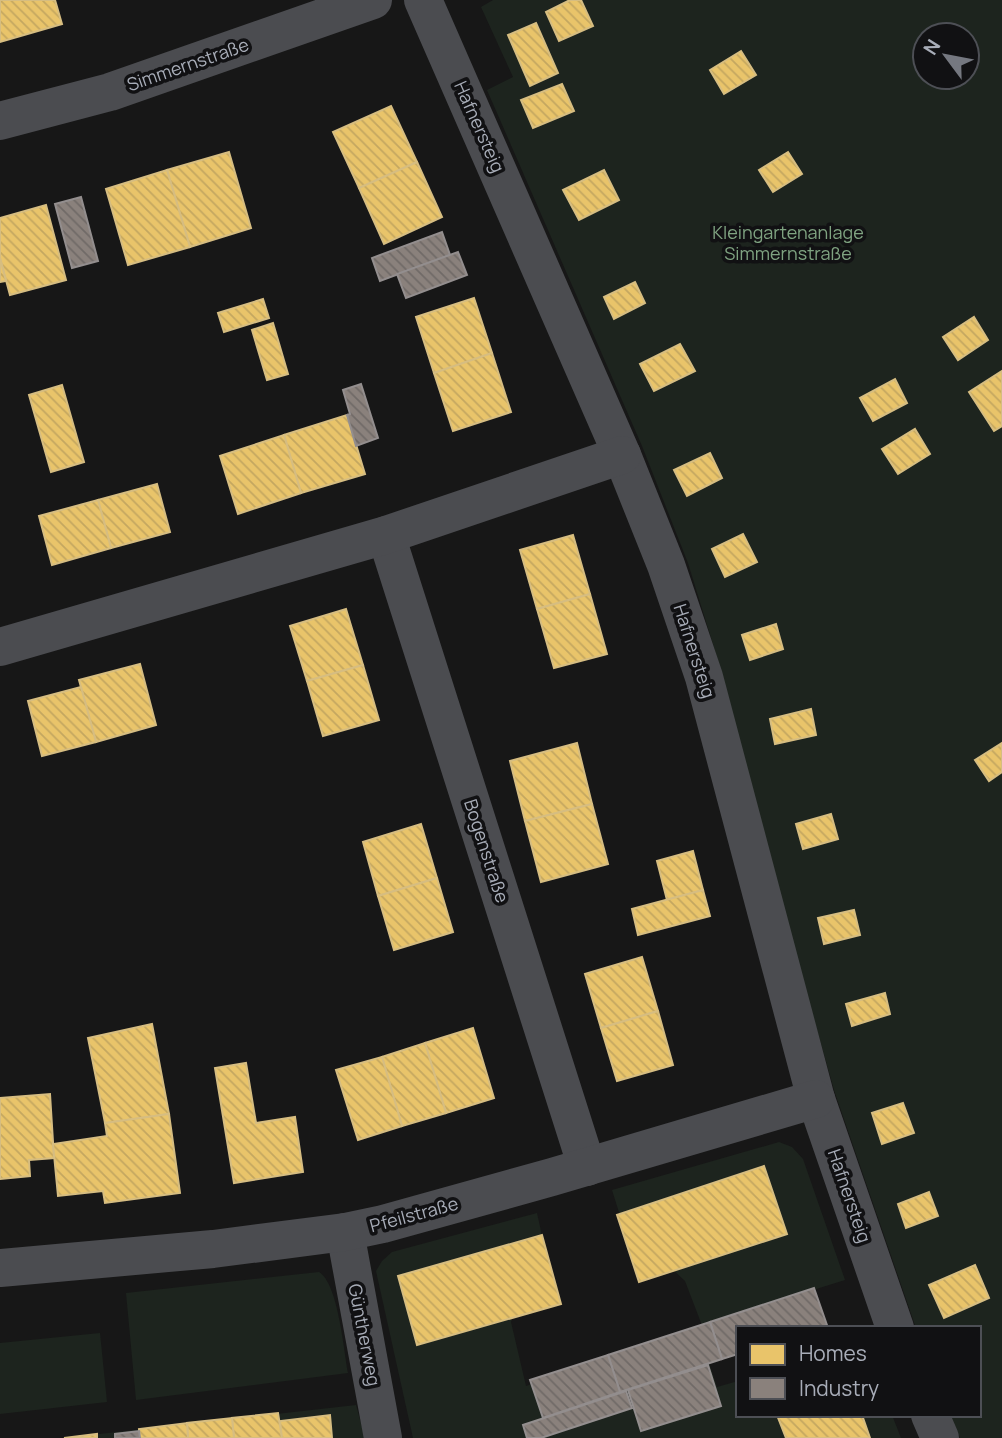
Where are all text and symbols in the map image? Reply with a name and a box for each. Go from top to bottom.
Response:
north arrow [911,21,981,91]
street label: Simmernstraße [123,32,252,96]
text: N [917,34,946,60]
street label: Hafnersteig [449,77,511,176]
park label: Kleingartenanlage Simmernstraße [712,220,864,265]
street label: Hafnersteig [668,601,721,701]
street label: Bogenstraße [459,796,515,905]
street label: Hafnersteig [823,1146,877,1246]
street label: Pfeilstraße [367,1191,461,1237]
street label: Güntherweg [343,1282,387,1388]
legend [736,1326,981,1417]
text: Homes [799,1339,867,1367]
text: Industry [799,1374,879,1402]

